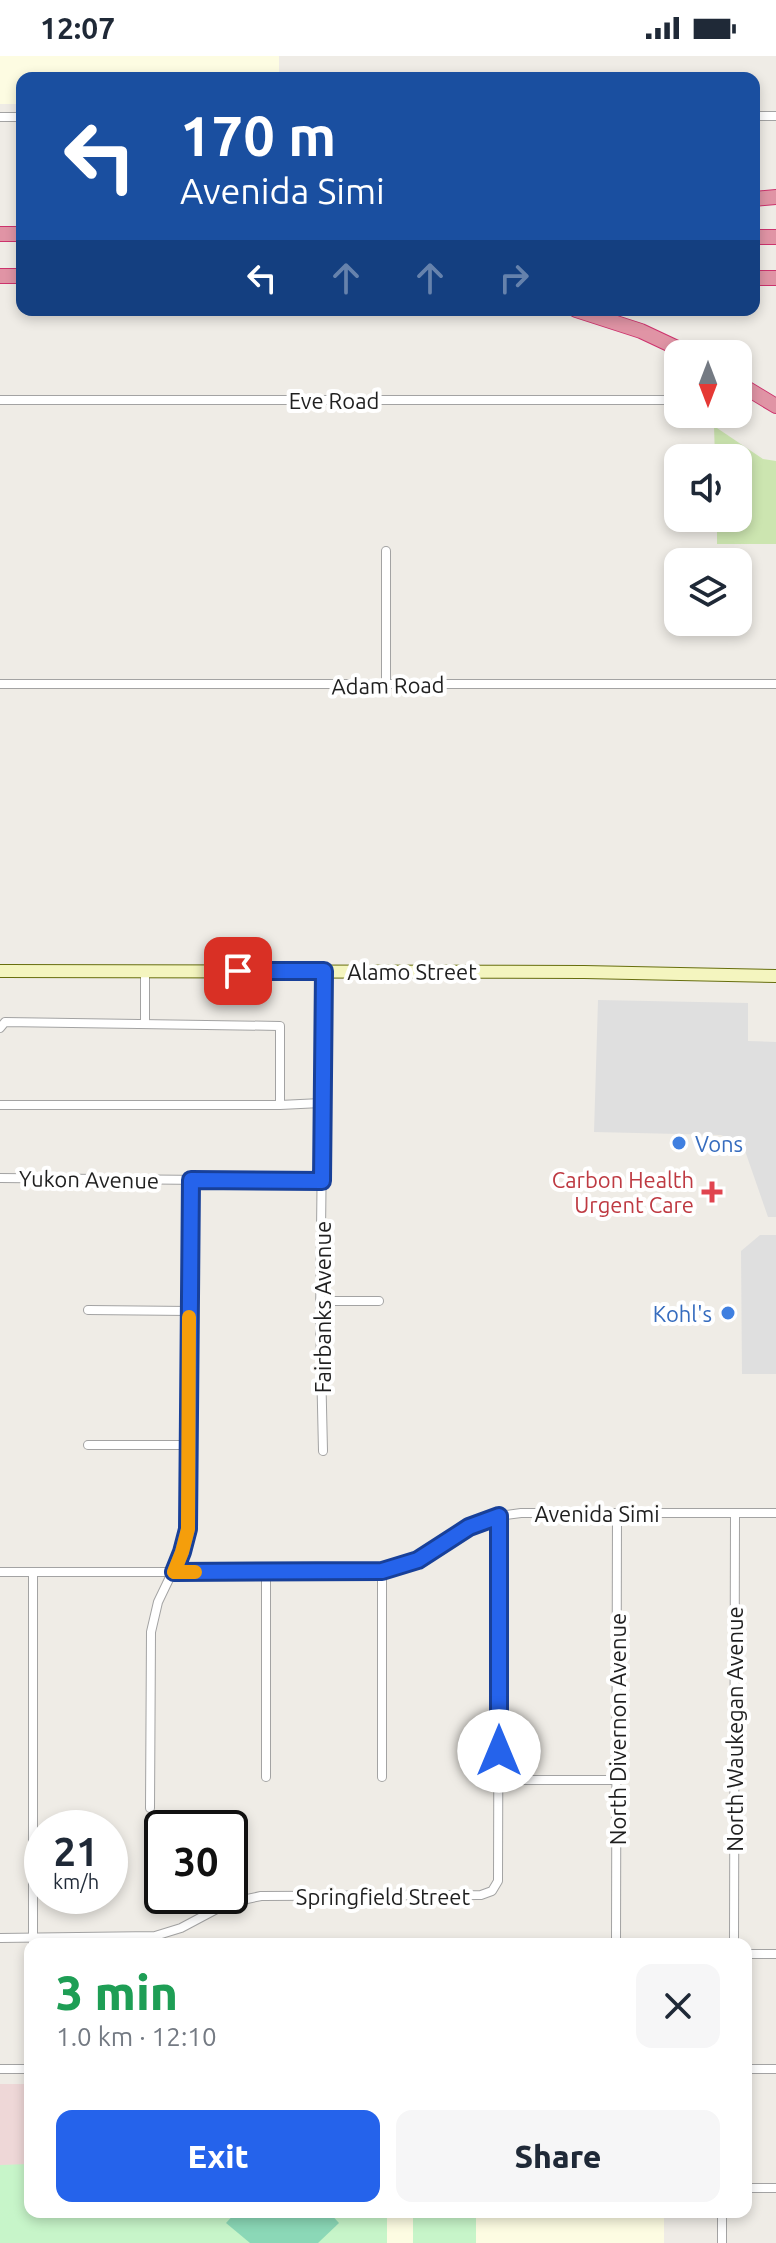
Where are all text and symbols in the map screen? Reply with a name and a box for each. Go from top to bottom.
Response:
text: 12:07 [40,11,115,45]
icon: left [48,104,152,208]
text: 170 m [180,104,336,167]
text: Avenida Simi [180,170,385,211]
icon: left [240,256,284,300]
icon: ahead [324,256,368,300]
icon: ahead [408,256,452,300]
icon: right [492,256,536,300]
north arrow [664,340,752,428]
map controls [664,340,752,636]
street label: Eve Road [289,388,379,413]
button: sound [664,444,752,532]
button: layers [664,548,752,636]
street label: Adam Road [331,672,445,698]
pin [204,937,272,1005]
icon: arrive [216,949,260,993]
street label: Alamo Street [347,959,477,984]
place label: Vons [695,1131,743,1156]
marker: Vons [670,1134,688,1152]
street label: Yukon Avenue [19,1165,159,1193]
place label: Carbon Health Urgent Care [552,1167,694,1217]
marker: Carbon Health Urgent Care [701,1181,723,1203]
street label: Fairbanks Avenue [310,1221,335,1393]
place label: Kohl's [653,1301,712,1326]
marker: Kohl's [719,1304,737,1322]
street label: Avenida Simi [534,1501,660,1526]
street label: North Waukegan Avenue [722,1606,747,1852]
street label: North Divernon Avenue [605,1613,630,1845]
position arrow [457,1709,541,1793]
speed limit sign: 30 [144,1810,248,1914]
text: 21 [53,1829,99,1874]
text: km/h [53,1870,99,1893]
street label: Springfield Street [296,1884,470,1909]
button: close [636,1964,720,2048]
text: 3 min [56,1965,178,2019]
text: 1.0 km · 12:10 [56,2022,217,2051]
button: Exit [56,2110,380,2202]
button: Share [396,2110,720,2202]

